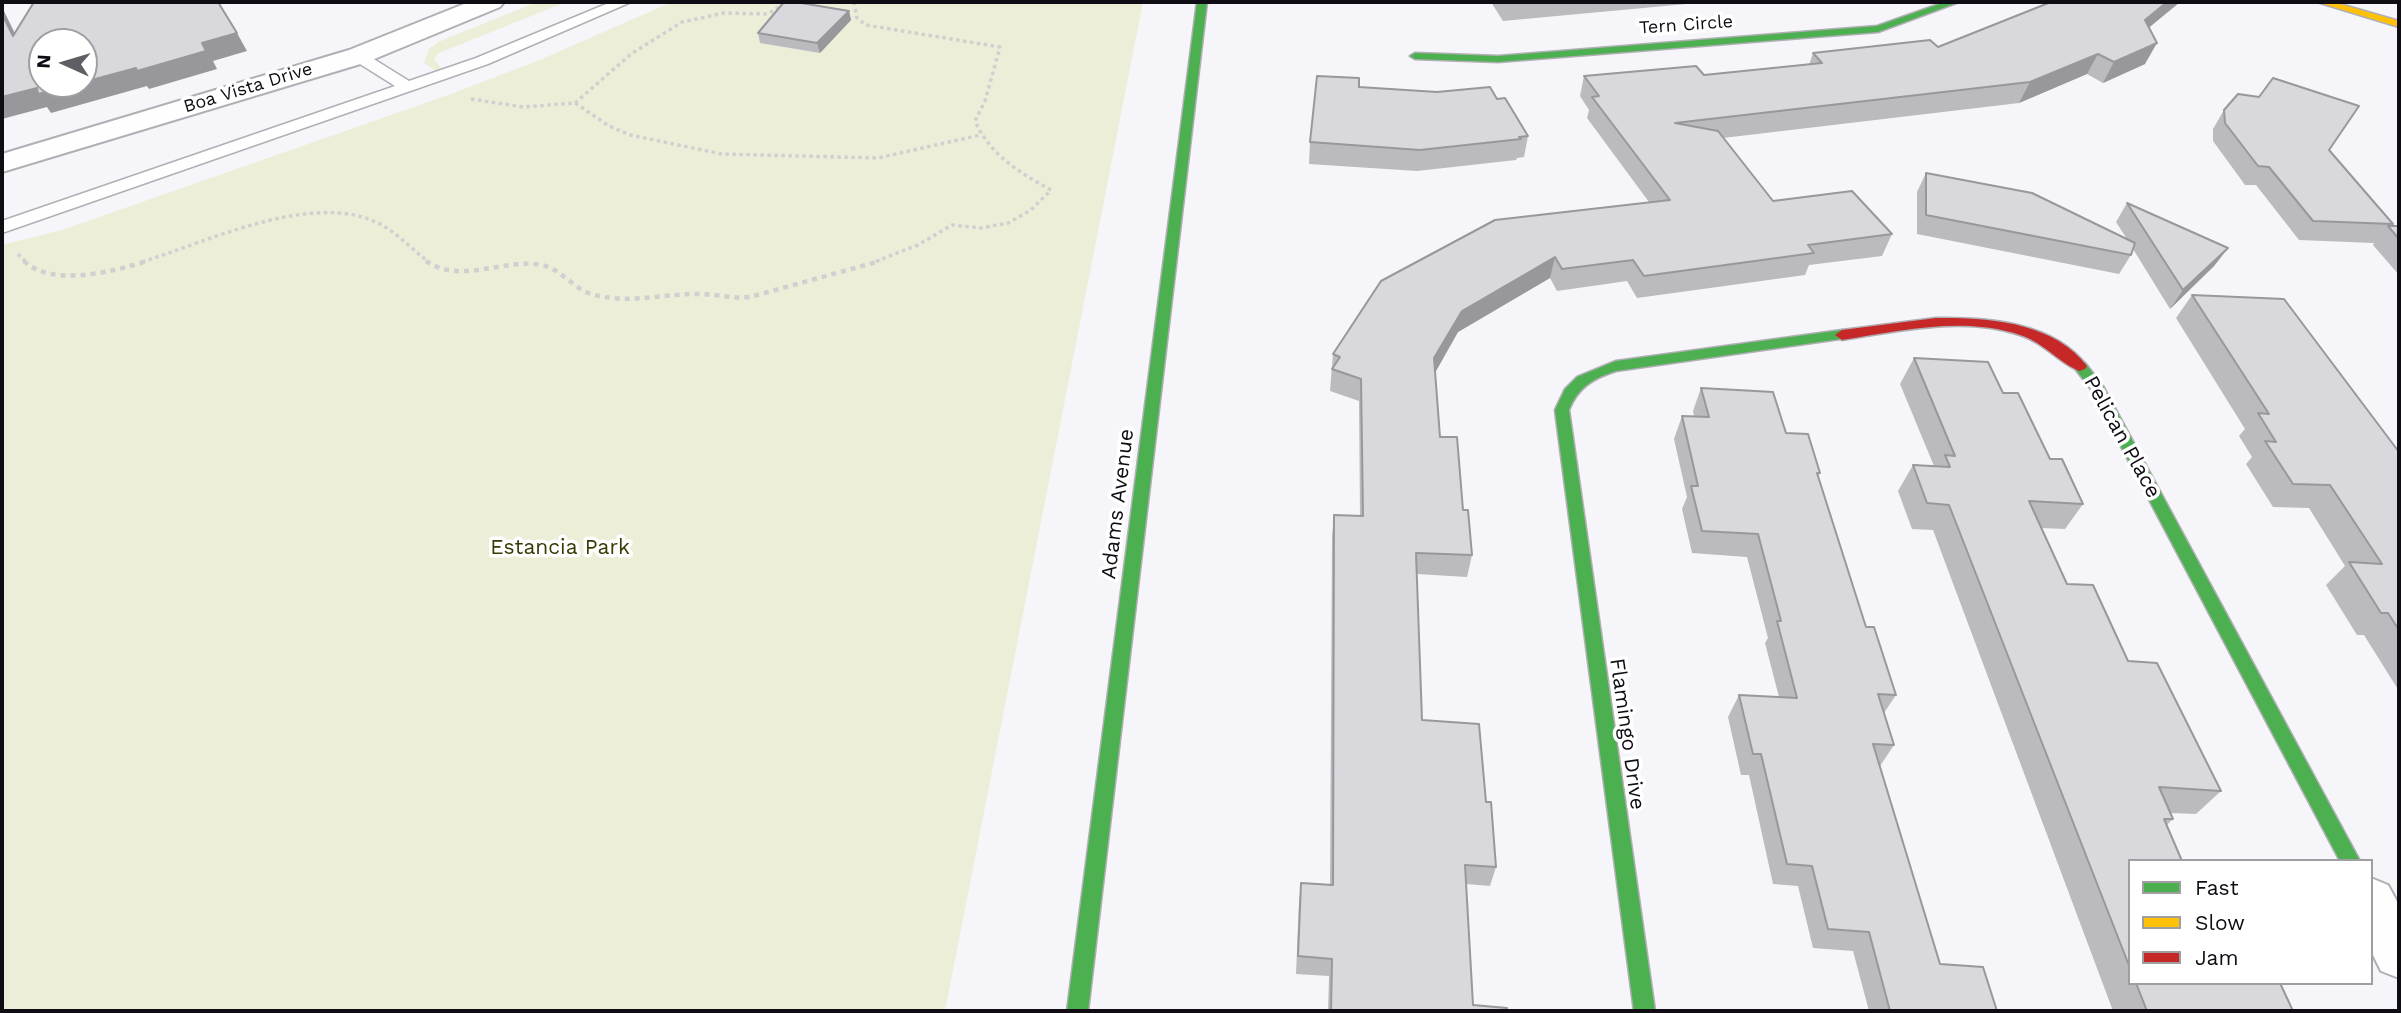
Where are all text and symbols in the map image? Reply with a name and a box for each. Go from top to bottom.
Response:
street label: Tern Circle [1638,11,1734,39]
north arrow [28,28,98,98]
text: N [32,54,56,69]
street label: Boa Vista Drive [181,58,315,118]
street label: Pelican Place [2078,372,2166,502]
street label: Adams Avenue [1096,427,1140,581]
park label: Estancia Park [490,535,630,561]
street label: Flamingo Drive [1604,657,1650,811]
legend [2128,859,2373,985]
text: Fast [2195,875,2239,900]
text: Slow [2195,910,2245,935]
text: Jam [2195,945,2238,970]

